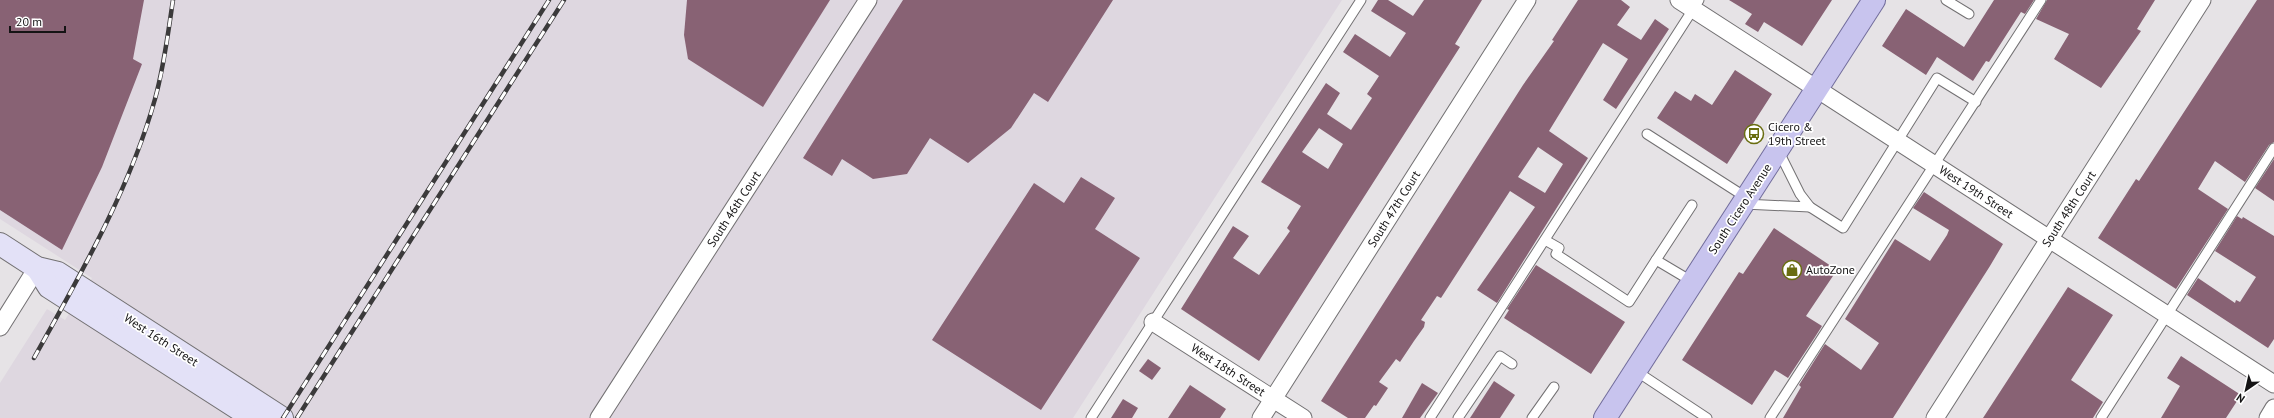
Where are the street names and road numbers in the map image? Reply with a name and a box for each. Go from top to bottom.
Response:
street label: South Cicero Avenue [1705,161,1775,257]
street label: West 19th Street [1936,162,2016,221]
street label: South 46th Court [703,168,764,250]
street label: South 47th Court [1364,168,1423,250]
street label: South 48th Court [2038,168,2099,250]
street label: West 16th Street [121,310,201,369]
street label: West 18th Street [1188,340,1268,399]

